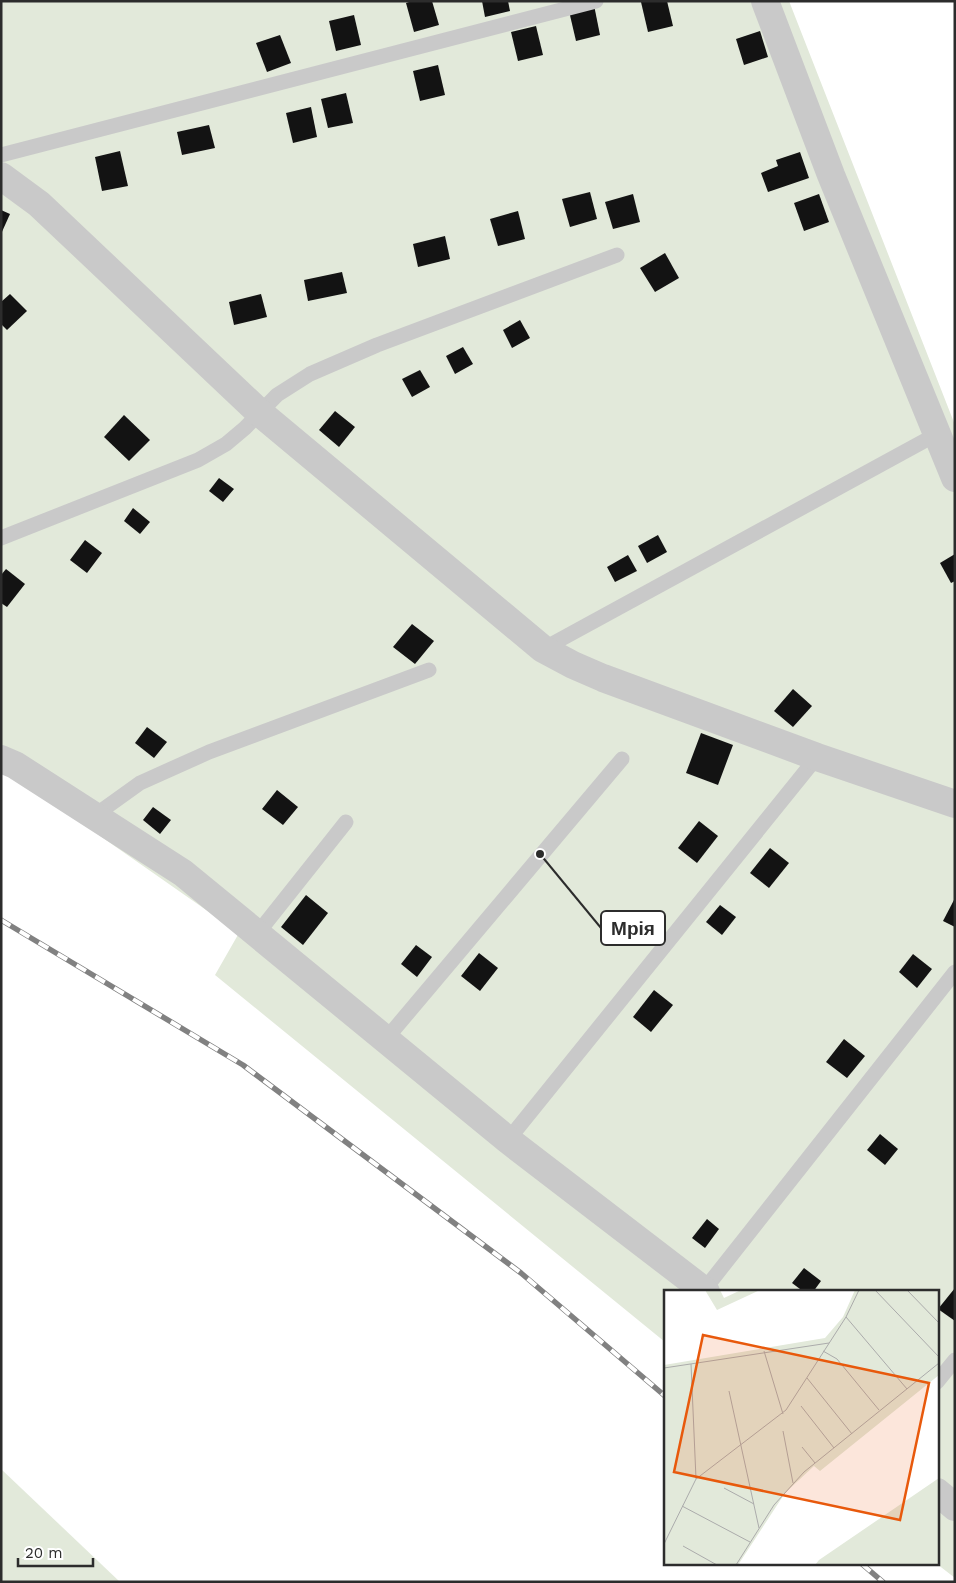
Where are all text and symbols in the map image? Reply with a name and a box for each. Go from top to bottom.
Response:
callout: Мрія [601,911,665,945]
text: Мрія [611,917,655,940]
inset map [664,1290,938,1566]
scale bar [18,1536,92,1568]
text: 20 m [25,1544,63,1562]

